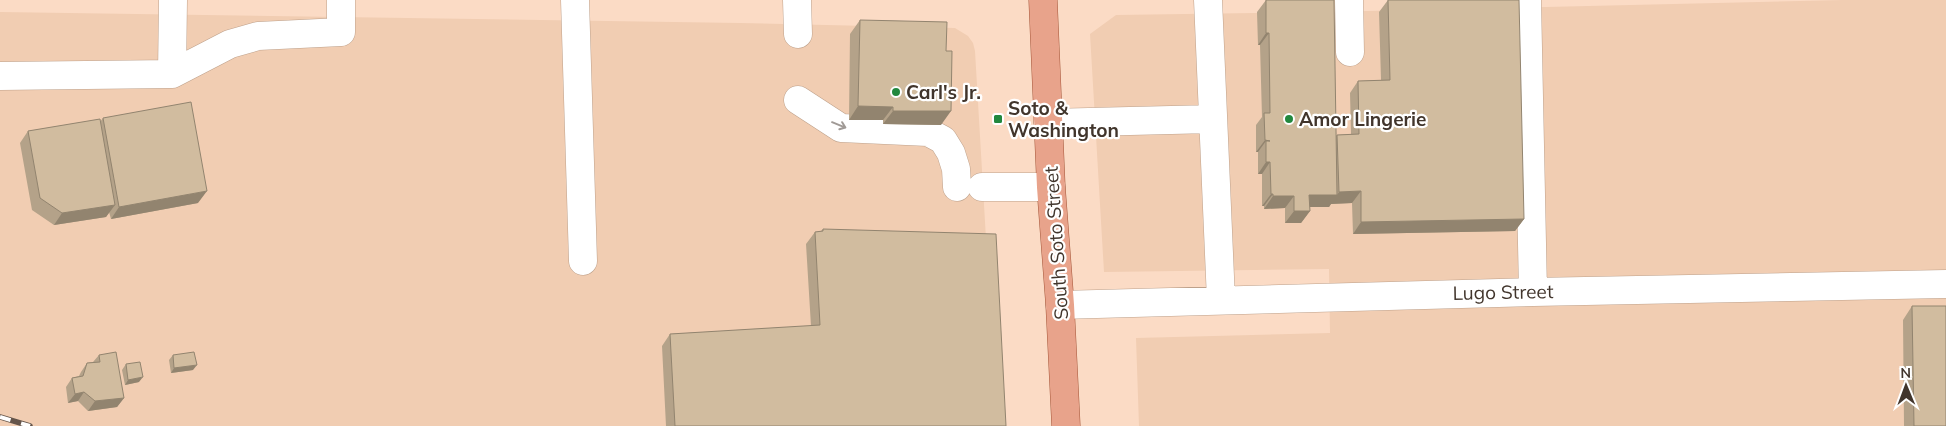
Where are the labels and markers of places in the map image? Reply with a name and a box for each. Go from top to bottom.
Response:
place label: Carl's Jr. [906,80,981,104]
marker: Carl's Jr. [890,86,902,98]
place label: Soto & Washington [1008,96,1119,142]
place label: Amor Lingerie [1299,107,1426,131]
marker: Soto & Washington [992,113,1004,125]
marker: Amor Lingerie [1283,113,1295,125]

